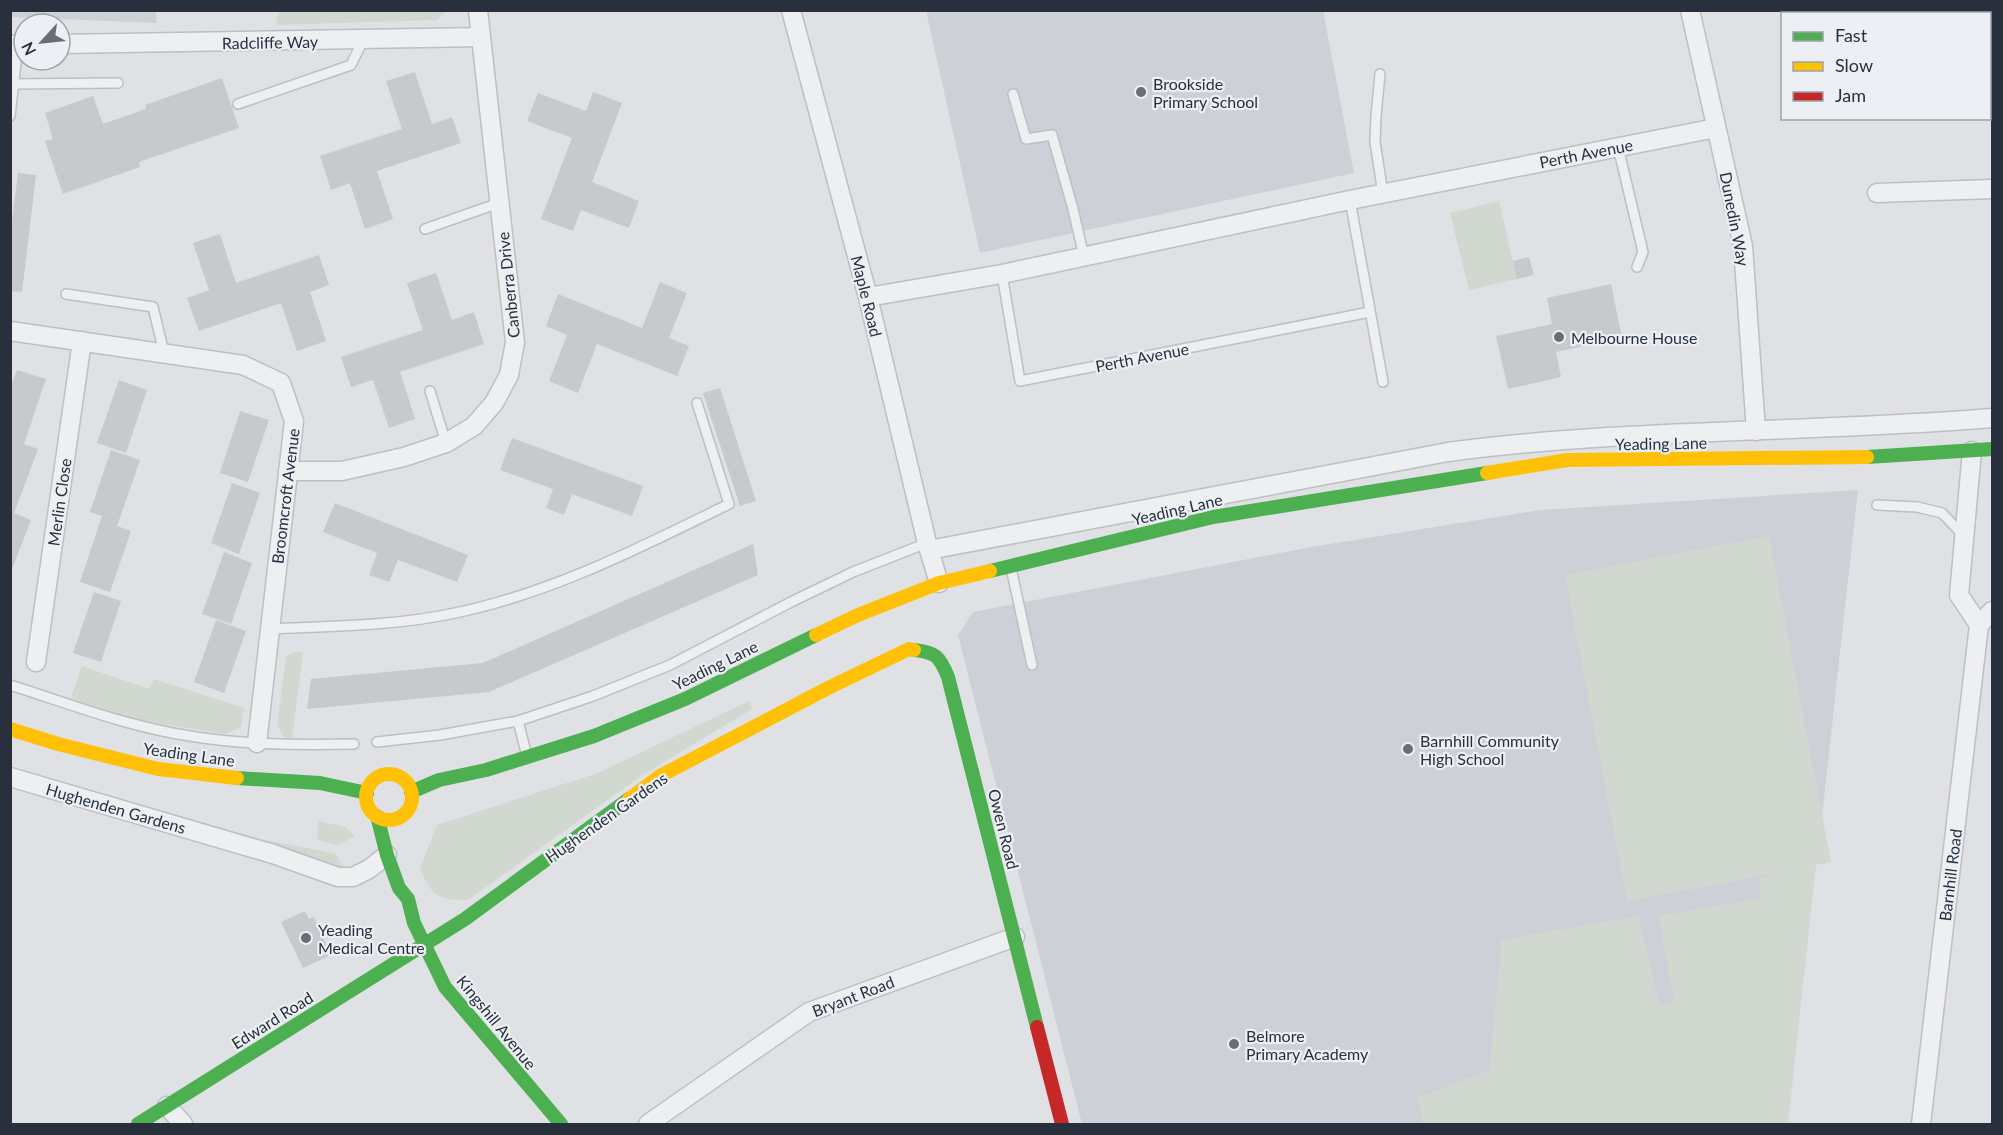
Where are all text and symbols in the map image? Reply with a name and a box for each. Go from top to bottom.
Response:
north arrow [12,12,72,72]
legend [1781,12,1991,120]
text: Fast [1835,24,1868,46]
street label: Radcliffe Way [222,32,319,52]
text: N [17,39,39,59]
text: Slow [1835,54,1873,76]
place label: Brookside Primary School [1153,74,1258,111]
text: Jam [1835,84,1866,106]
marker: Brookside Primary School [1134,85,1148,99]
street label: Perth Avenue [1538,135,1634,171]
street label: Dunedin Way [1717,170,1754,268]
street label: Canberra Drive [493,231,523,339]
street label: Maple Road [848,253,886,339]
place label: Melbourne House [1571,328,1697,347]
marker: Melbourne House [1552,330,1566,344]
street label: Perth Avenue [1094,339,1190,375]
street label: Broomcroft Avenue [267,427,303,565]
street label: Yeading Lane [1615,433,1707,453]
street label: Merlin Close [43,457,75,547]
street label: Yeading Lane [1130,489,1224,529]
street label: Yeading Lane [669,636,761,694]
place label: Barnhill Community High School [1420,731,1560,768]
street label: Yeading Lane [142,738,236,770]
marker: Barnhill Community High School [1401,742,1415,756]
street label: Hughenden Gardens [541,768,671,866]
street label: Hughenden Gardens [44,779,188,837]
street label: Owen Road [985,787,1023,871]
street label: Barnhill Road [1935,828,1965,922]
place label: Yeading Medical Centre [318,920,425,957]
marker: Yeading Medical Centre [299,931,313,945]
street label: Kingshill Avenue [453,971,541,1073]
street label: Bryant Road [809,972,897,1020]
street label: Edward Road [228,987,316,1053]
place label: Belmore Primary Academy [1246,1026,1369,1063]
marker: Belmore Primary Academy [1227,1037,1241,1051]

